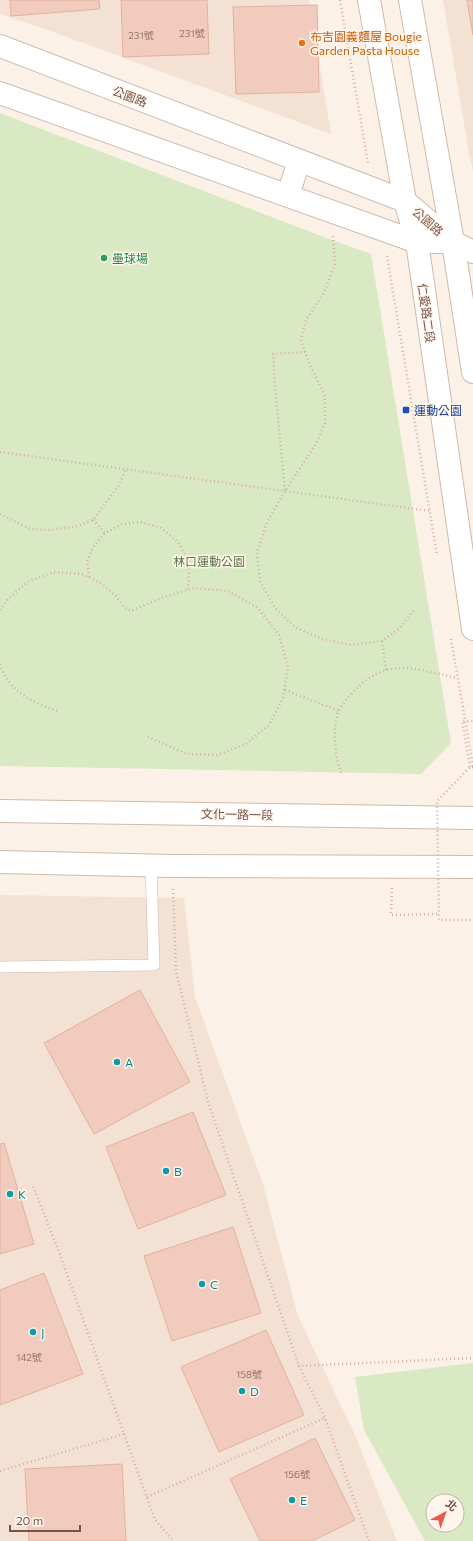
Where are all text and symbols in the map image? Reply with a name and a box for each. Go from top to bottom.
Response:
house number: 231號 [179,27,205,39]
house number: 231號 [128,29,154,41]
place label: 布吉園義麵屋 Bougie Garden Pasta House [310,29,422,57]
marker: 布吉園義麵屋 Bougie Garden Pasta House [297,38,307,48]
street label: 公園路 [111,83,149,109]
street label: 公園路 [410,204,446,238]
place label: 壘球場 [112,251,148,265]
marker: 壘球場 [99,253,109,263]
street label: 仁愛路二段 [416,282,438,344]
place label: 運動公園 [414,403,462,417]
marker: 運動公園 [401,405,411,415]
park label: 林口運動公園 [173,554,245,568]
street label: 文化一路一段 [201,806,273,822]
place label: A [125,1055,133,1069]
marker: A [112,1057,122,1067]
place label: B [174,1164,182,1178]
marker: B [161,1166,171,1176]
place label: K [18,1187,26,1201]
marker: K [5,1189,15,1199]
place label: C [210,1277,218,1291]
marker: C [197,1279,207,1289]
place label: J [41,1325,45,1340]
marker: J [28,1327,38,1337]
house number: 142號 [16,1351,42,1363]
house number: 158號 [236,1368,262,1380]
place label: D [250,1384,259,1398]
marker: D [237,1386,247,1396]
house number: 156號 [284,1468,310,1480]
place label: E [300,1493,307,1507]
north arrow [425,1493,465,1533]
marker: E [287,1495,297,1505]
text: 北 [443,1497,460,1514]
scale bar [10,1507,80,1533]
text: 20 m [16,1513,43,1527]

